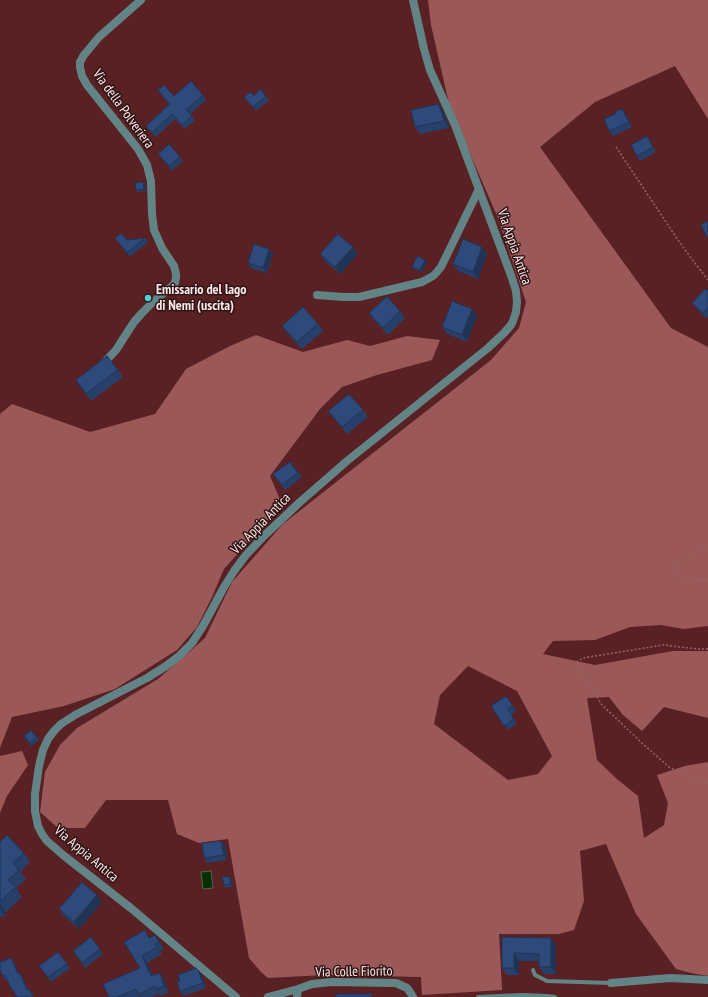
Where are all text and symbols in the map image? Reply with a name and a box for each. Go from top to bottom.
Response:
street label: Via della Polveriera [89,66,157,152]
street label: Via Appia Antica [493,207,535,287]
place label: Emissario del lago di Nemi (uscita) [156,282,246,314]
marker: Emissario del lago di Nemi (uscita) [143,293,153,303]
street label: Via Appia Antica [228,490,294,558]
street label: Via Appia Antica [50,822,122,886]
street label: Via Colle Fiorito [315,963,393,981]

